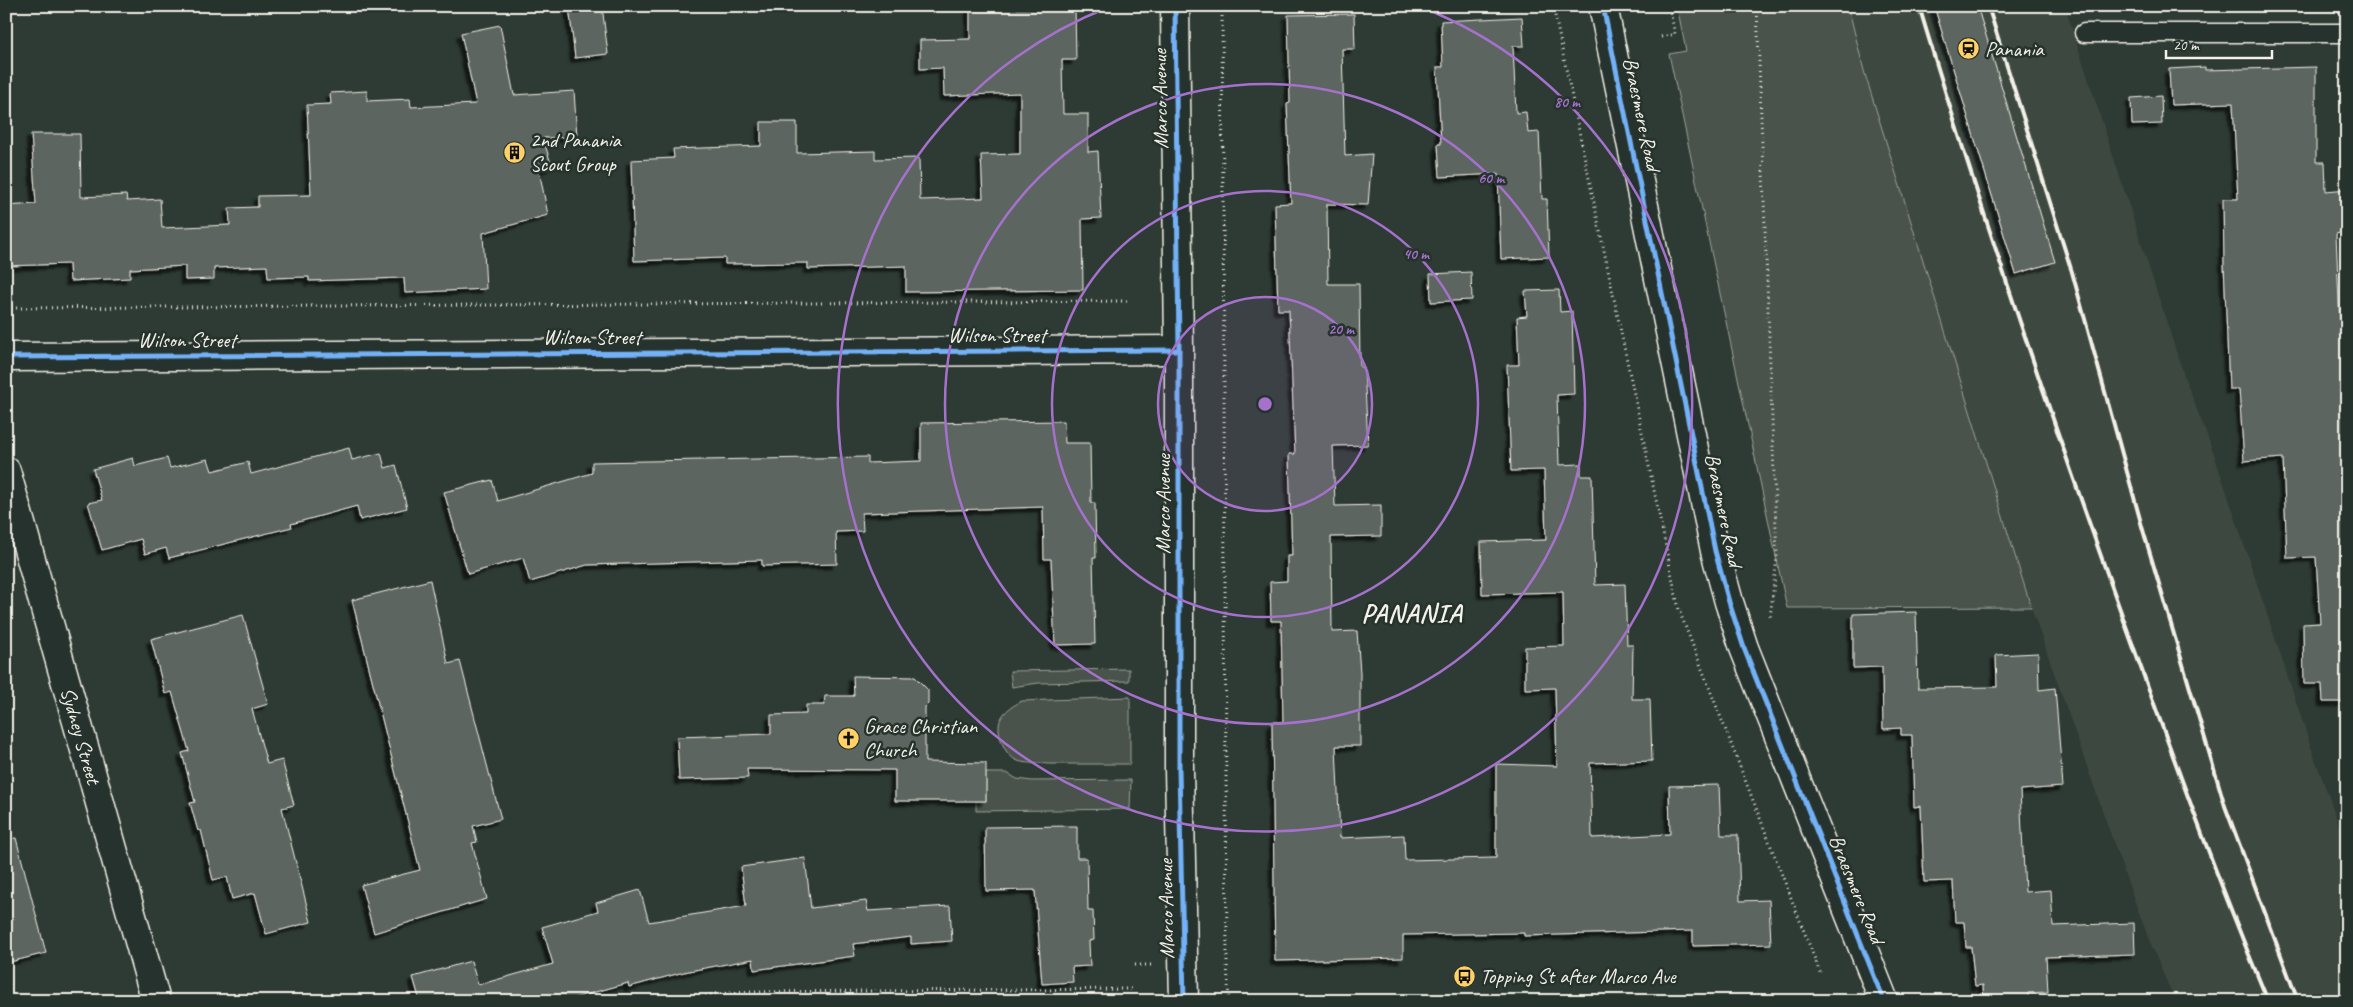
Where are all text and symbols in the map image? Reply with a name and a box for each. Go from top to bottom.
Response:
scale bar [2166,28,2272,60]
place label: Panania [1985,36,2045,62]
text: 20 m [2173,36,2200,55]
station icon: Panania [1957,37,1981,61]
street label: Marco Avenue [1146,48,1174,149]
street label: Braesmere Road [1617,55,1667,177]
text: 80 m [1554,93,1581,112]
place label: 2nd Panania Scout Group [530,127,623,177]
building icon: 2nd Panania Scout Group [502,140,526,164]
text: 60 m [1478,169,1505,188]
text: 40 m [1403,245,1430,264]
text: 20 m [1328,320,1355,339]
street label: Wilson Street [948,322,1049,348]
street label: Wilson Street [543,324,644,350]
street label: Wilson Street [138,327,239,353]
centre of rings [1256,395,1274,413]
street label: Braesmere Road [1699,451,1749,573]
street label: Marco Avenue [1150,453,1176,554]
district label: PANANIA [1361,597,1463,630]
street label: Sydney Street [55,684,107,789]
place label: Grace Christian Church [864,713,978,763]
church icon: Grace Christian Church [836,726,860,750]
street label: Braesmere Road [1823,831,1892,951]
street label: Marco Avenue [1152,858,1180,959]
place label: Topping St after Marco Ave [1480,963,1677,989]
bus stop icon: Topping St after Marco Ave [1452,964,1476,988]

